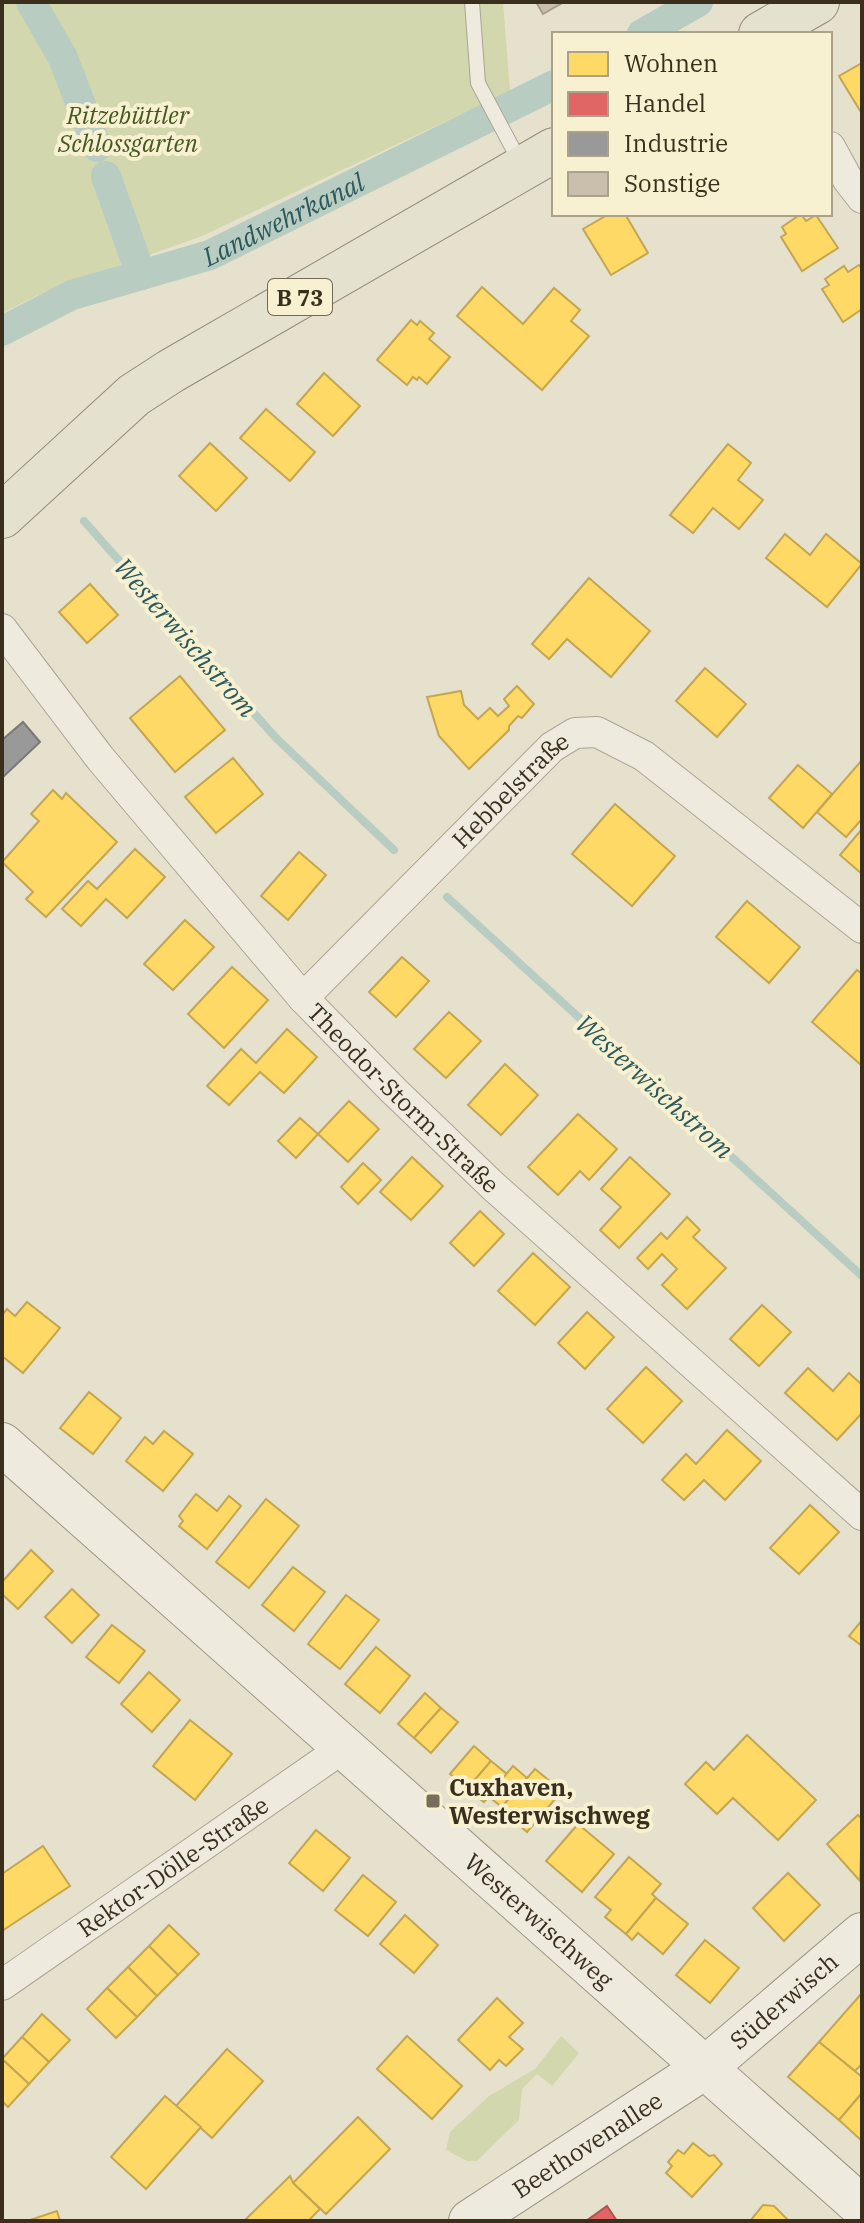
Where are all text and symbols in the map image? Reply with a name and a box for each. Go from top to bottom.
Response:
legend [552,32,832,216]
text: Wohnen [624,47,718,79]
text: Handel [624,87,706,119]
park label: Ritzebüttler Schlossgarten [57,99,198,159]
text: Industrie [624,127,728,159]
water label: Landwehrkanal [196,164,370,274]
text: Sonstige [624,167,720,199]
road number: B 73 [268,279,332,315]
water label: Westerwischstrom [107,550,265,724]
street label: Hebbelstraße [445,725,575,855]
street label: Theodor-Storm-Straße [300,996,507,1200]
water label: Westerwischstrom [569,1006,741,1166]
place label: Cuxhaven, Westerwischweg [449,1771,650,1831]
street label: Rektor-Dölle-Straße [71,1789,275,1944]
marker: Cuxhaven, Westerwischweg [424,1792,442,1810]
street label: Westerwischweg [458,1846,620,1995]
street label: Süderwisch [723,1945,845,2056]
street label: Beethovenallee [506,2084,668,2205]

